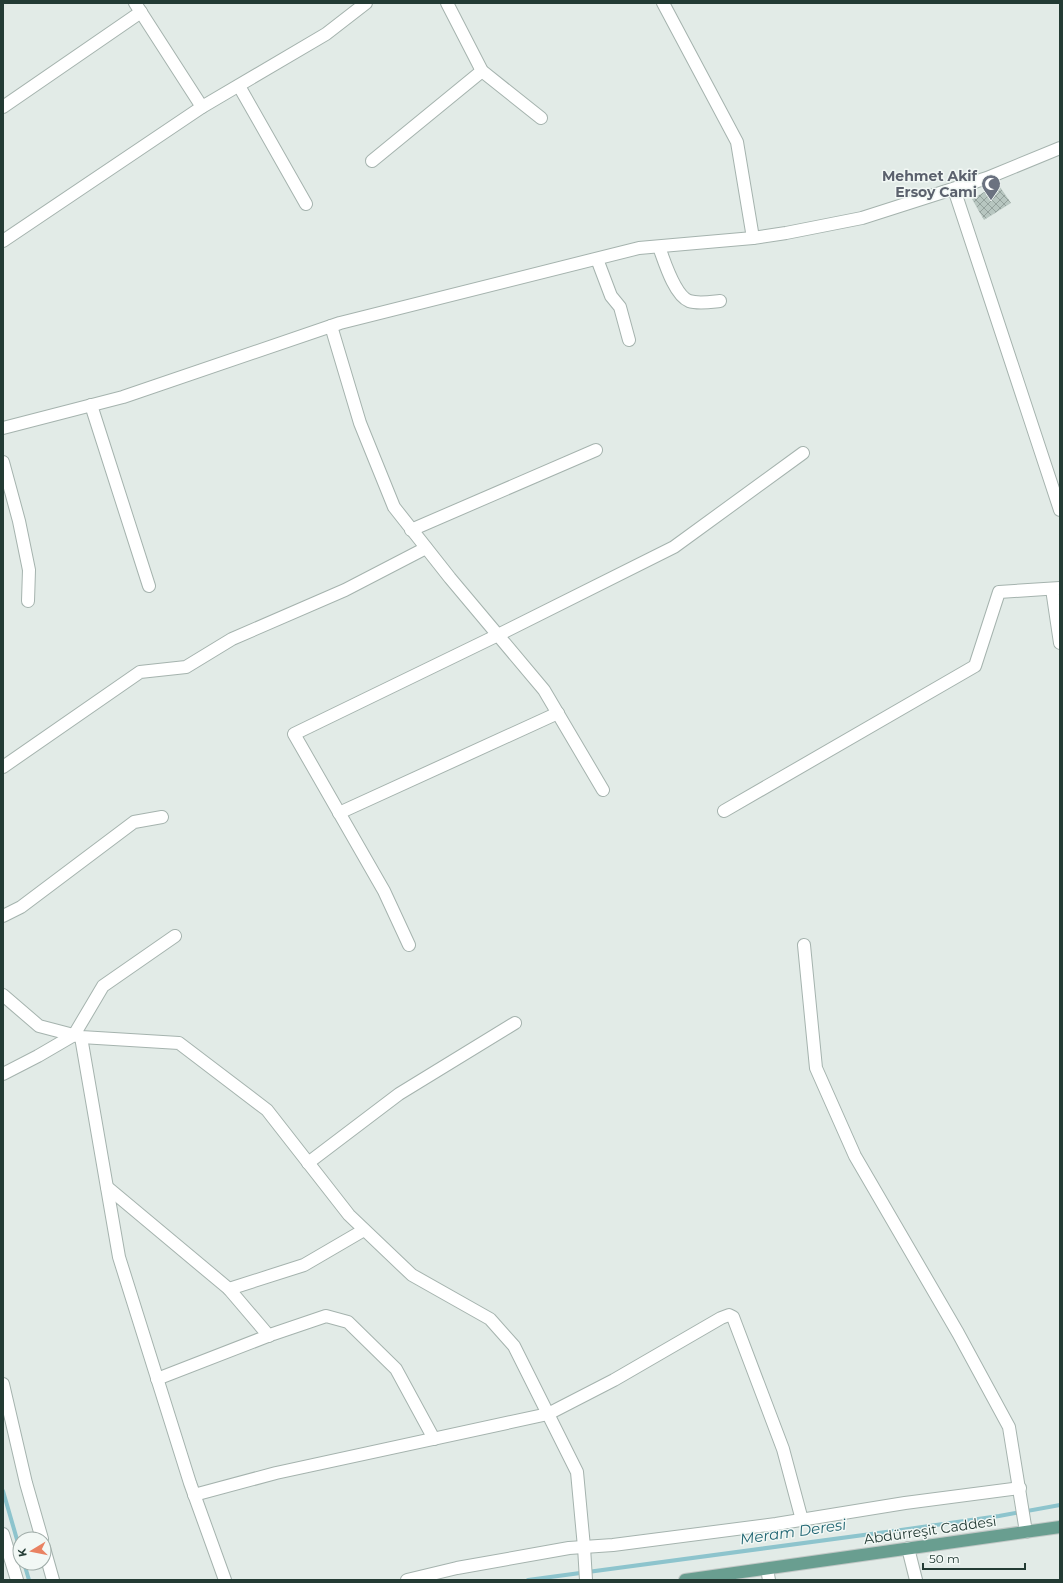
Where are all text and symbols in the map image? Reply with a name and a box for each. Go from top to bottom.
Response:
place label: Mehmet Akif Ersoy Cami [882,167,978,201]
mosque icon: Mehmet Akif Ersoy Cami [980,173,1002,201]
street label: Abdürreşit Caddesi [863,1512,997,1548]
water label: Meram Deresi [739,1515,848,1548]
north arrow [12,1531,52,1571]
scale bar [923,1545,1025,1571]
text: K [14,1547,30,1558]
text: 50 m [929,1551,960,1566]

